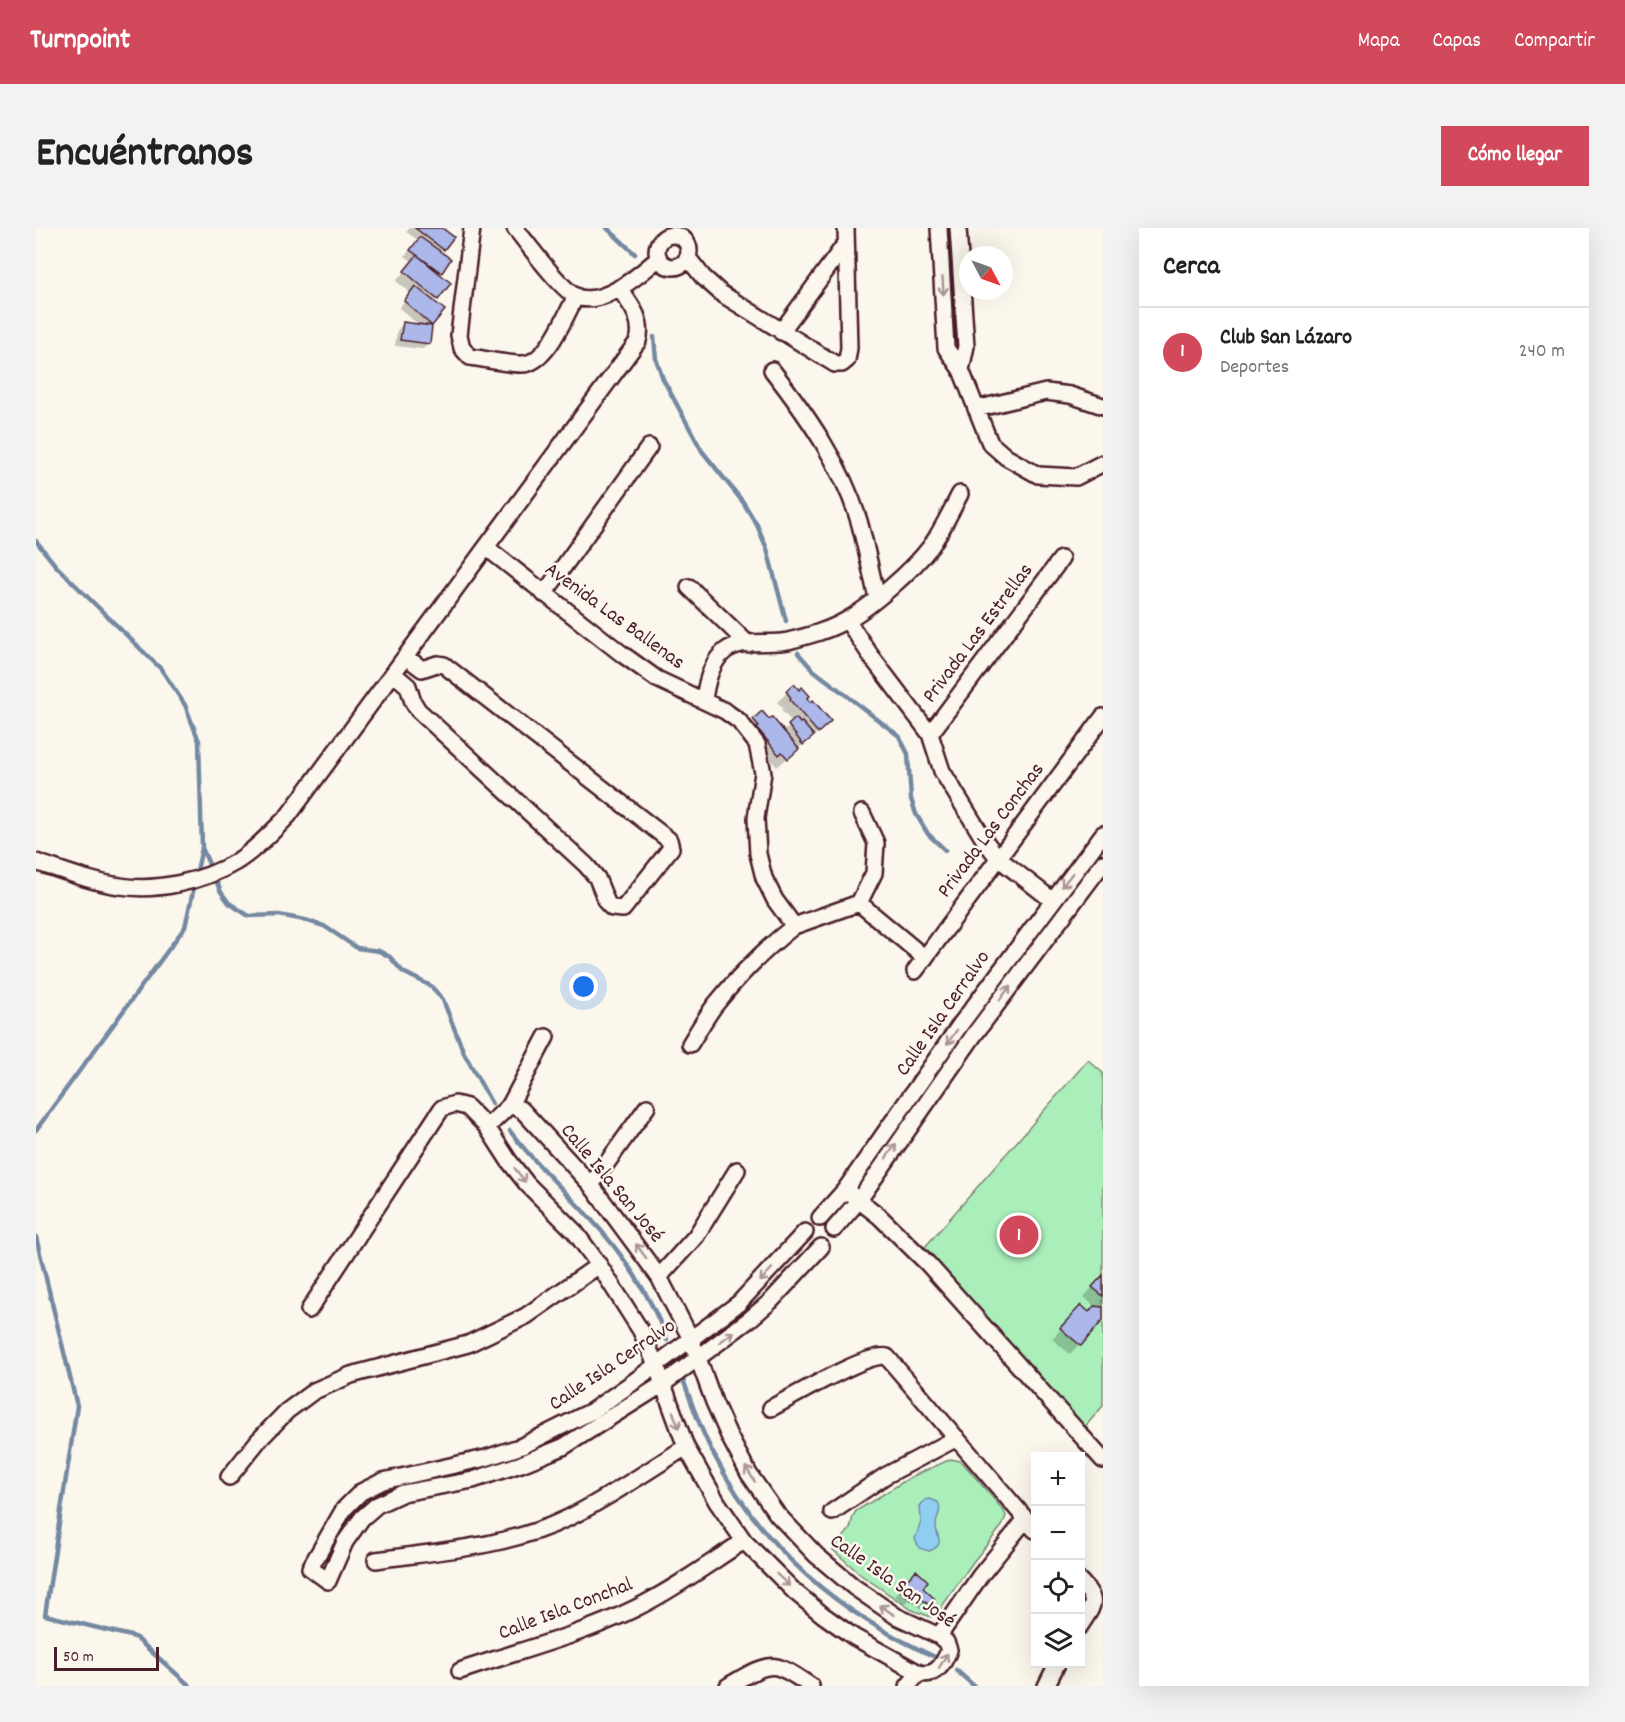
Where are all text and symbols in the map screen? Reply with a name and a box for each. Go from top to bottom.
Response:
text: Turnpoint [30,22,130,62]
text: Mapa [1358,27,1400,57]
text: Capas [1433,27,1481,57]
text: Compartir [1514,27,1595,57]
text: Encuéntranos [36,126,254,186]
button: Cómo llegar [1441,126,1589,186]
north arrow [959,246,1013,300]
text: Cerca [1163,249,1220,286]
one-way arrow [937,276,948,296]
text: Club San Lázaro [1220,323,1352,354]
text: 1 [1180,338,1185,366]
text: 240 m [1519,338,1565,366]
text: Deportes [1220,354,1289,382]
street label: Avenida Las Ballenas [538,556,690,678]
street label: Privada Las Estrellas [916,558,1042,710]
street label: Privada Las Conchas [931,757,1053,905]
one-way arrow [1061,872,1074,888]
street label: Calle Isla Cerralvo [889,945,999,1083]
your location [569,972,598,1001]
one-way arrow [999,986,1011,1002]
one-way arrow [946,1029,958,1045]
street label: Calle Isla San José [552,1118,670,1250]
one-way arrow [885,1144,897,1160]
one-way arrow [513,1167,527,1182]
pin: 1 [1000,1212,1038,1258]
one-way arrow [635,1244,647,1260]
one-way arrow [759,1267,773,1282]
street label: Calle Isla Cerralvo [544,1312,682,1420]
one-way arrow [718,1331,734,1343]
one-way arrow [671,1410,682,1429]
map controls [1031,1452,1085,1668]
button: + [1031,1452,1085,1506]
one-way arrow [743,1466,755,1483]
button: − [1031,1506,1085,1560]
street label: Calle Isla San José [823,1527,961,1637]
button: locate [1031,1560,1085,1614]
street label: Calle Isla Conchal [495,1571,637,1649]
one-way arrow [776,1573,791,1588]
one-way arrow [880,1604,896,1616]
button: layers [1031,1614,1085,1668]
scale bar [54,1644,159,1672]
text: 50 m [63,1646,94,1669]
one-way arrow [937,1653,949,1670]

